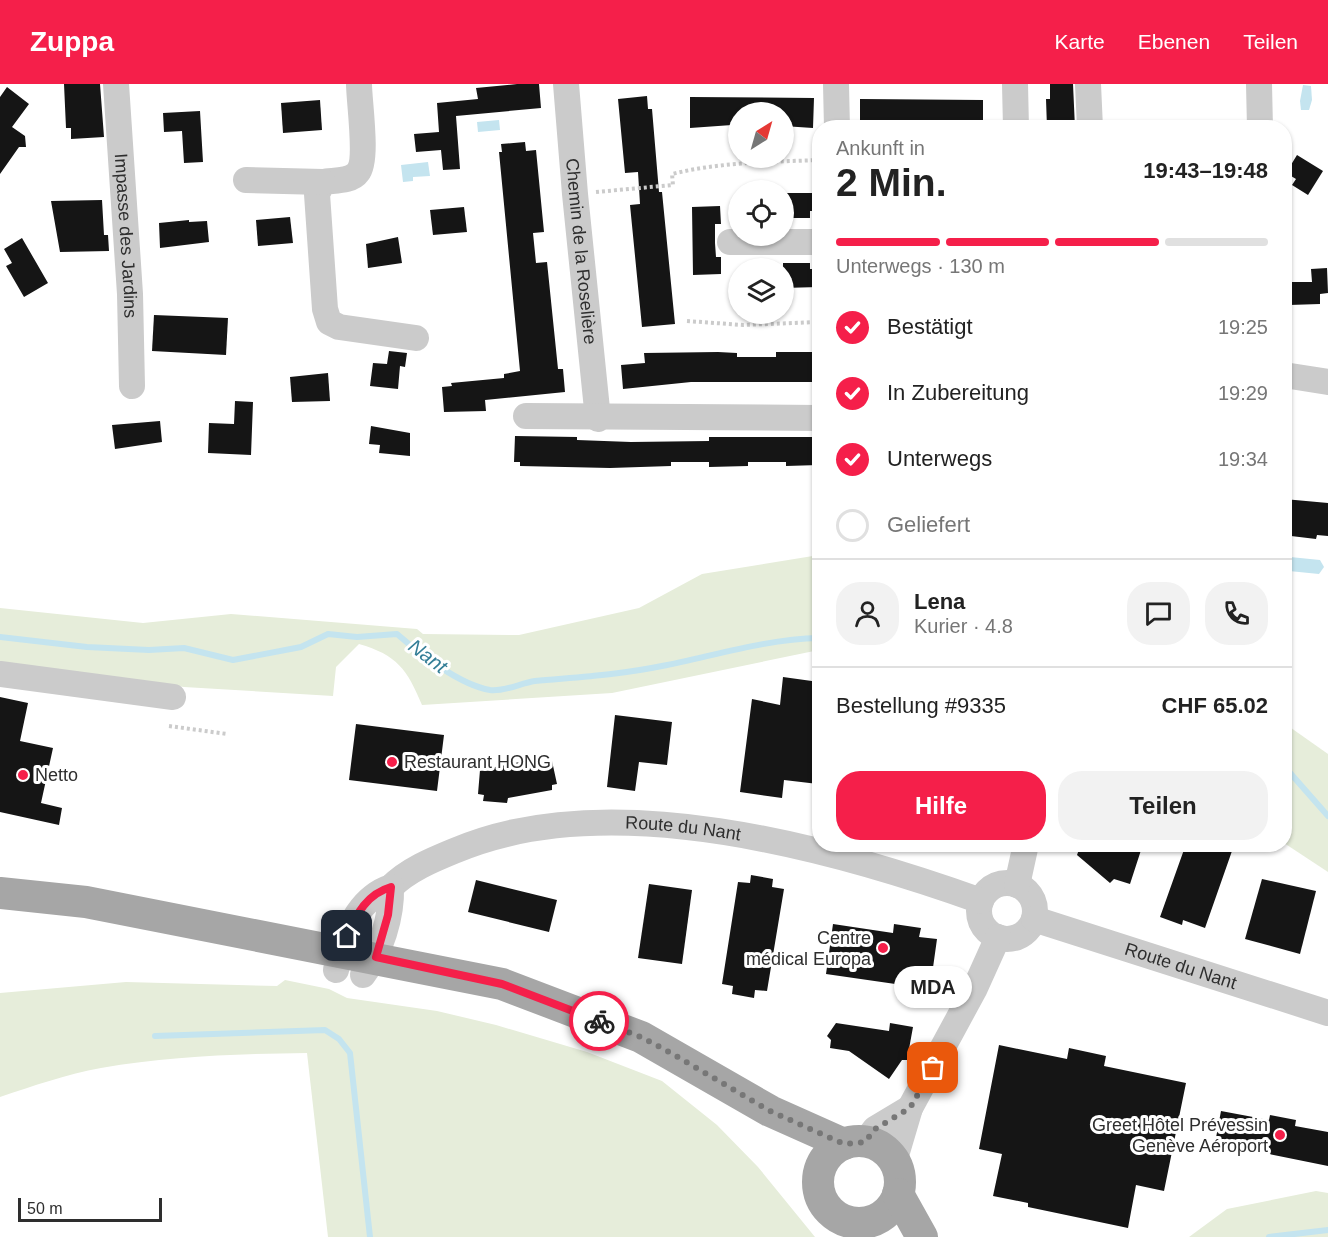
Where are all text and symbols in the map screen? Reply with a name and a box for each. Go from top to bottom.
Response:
text: Zuppa [30,26,114,57]
text: Karte [1055,30,1105,53]
text: Ebenen [1138,30,1210,53]
text: Teilen [1243,30,1298,53]
north arrow [728,102,794,168]
map controls [728,102,794,324]
text: Ankunft in [836,137,925,159]
street label: Impasse des Jardins [111,153,141,318]
street label: Chemin de la Roselière [562,157,600,345]
text: 19:43–19:48 [1143,158,1268,183]
text: 2 Min. [836,161,947,204]
button: locate [728,180,794,246]
text: Unterwegs · 130 m [836,255,1005,277]
button: layers [728,258,794,324]
icon: check [836,311,869,344]
text: Bestätigt [887,314,973,339]
text: 19:25 [1218,316,1268,338]
icon: check [836,377,869,410]
text: In Zubereitung [887,380,1029,405]
text: 19:29 [1218,382,1268,404]
icon: check [836,443,869,476]
text: Unterwegs [887,446,992,471]
text: 19:34 [1218,448,1268,470]
text: Geliefert [887,512,970,537]
button: person [836,582,899,645]
button: chat [1127,582,1190,645]
button: phone [1205,582,1268,645]
text: Lena [914,589,965,614]
text: Kurier · 4.8 [914,615,1013,637]
water label: Nant [405,635,453,678]
text: Bestellung #9335 [836,693,1006,718]
text: CHF 65.02 [1162,693,1268,718]
place label: Restaurant HONG [404,752,551,772]
marker: Restaurant HONG [385,755,399,769]
place label: Netto [35,765,78,785]
marker: Netto [16,768,30,782]
button: Hilfe [836,771,1046,840]
button: Teilen [1058,771,1268,840]
street label: Route du Nant [625,813,742,844]
pin [321,910,372,961]
icon: home [330,919,363,952]
place label: Centre médical Europa [746,928,872,969]
street label: Route du Nant [1122,939,1239,993]
marker: Centre médical Europa [876,941,890,955]
callout: MDA [894,966,972,1008]
text: MDA [910,976,956,998]
courier [569,991,629,1051]
icon: bike [583,1005,616,1038]
pin [907,1042,958,1093]
icon: bag [916,1051,949,1084]
place label: Greet Hôtel Prévessin Genève Aéroport [1092,1115,1268,1156]
marker: Greet Hôtel Prévessin Genève Aéroport [1273,1128,1287,1142]
scale bar [18,1195,162,1222]
text: 50 m [27,1200,63,1217]

